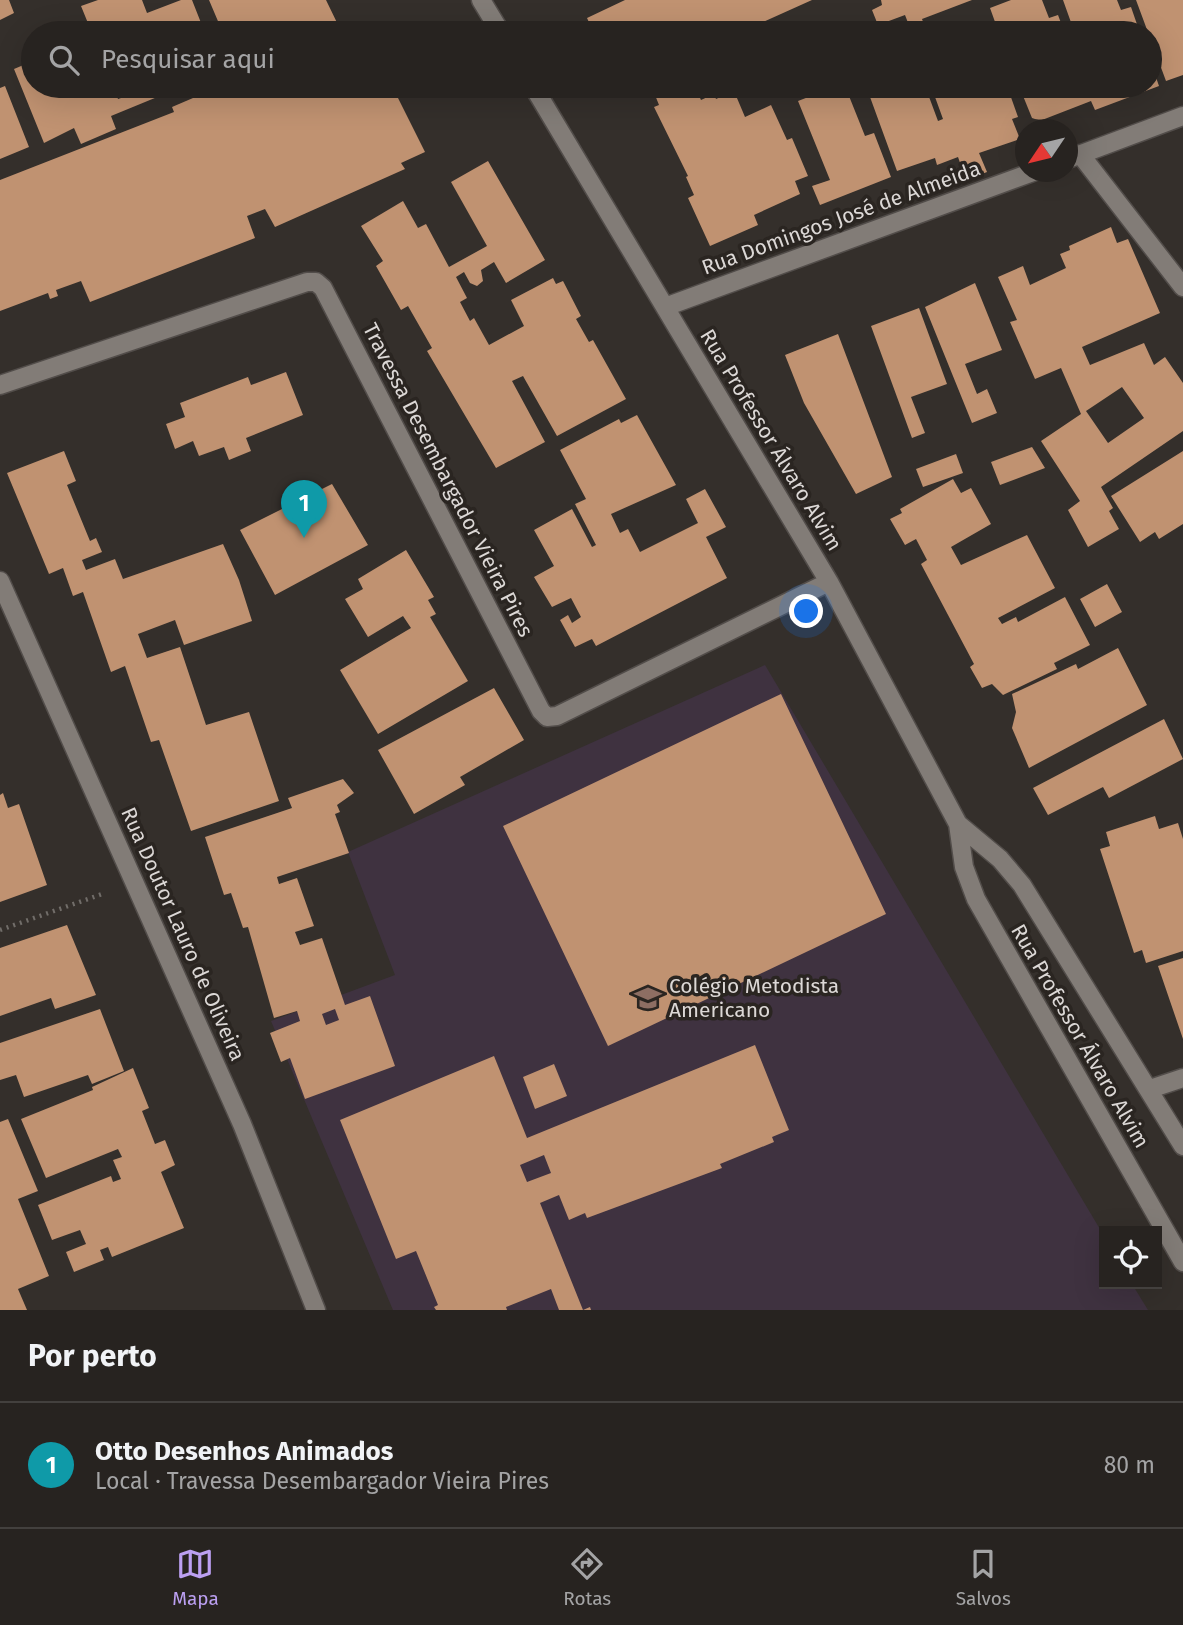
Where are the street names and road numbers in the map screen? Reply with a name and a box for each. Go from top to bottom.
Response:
street label: Rua Domingos José de Almeida [698,155,984,281]
street label: Travessa Desembargador Vieira Pires [357,319,539,642]
street label: Rua Professor Álvaro Alvim [694,324,848,556]
street label: Rua Doutor Lauro de Oliveira [115,803,251,1065]
street label: Rua Professor Álvaro Alvim [1005,920,1155,1152]

